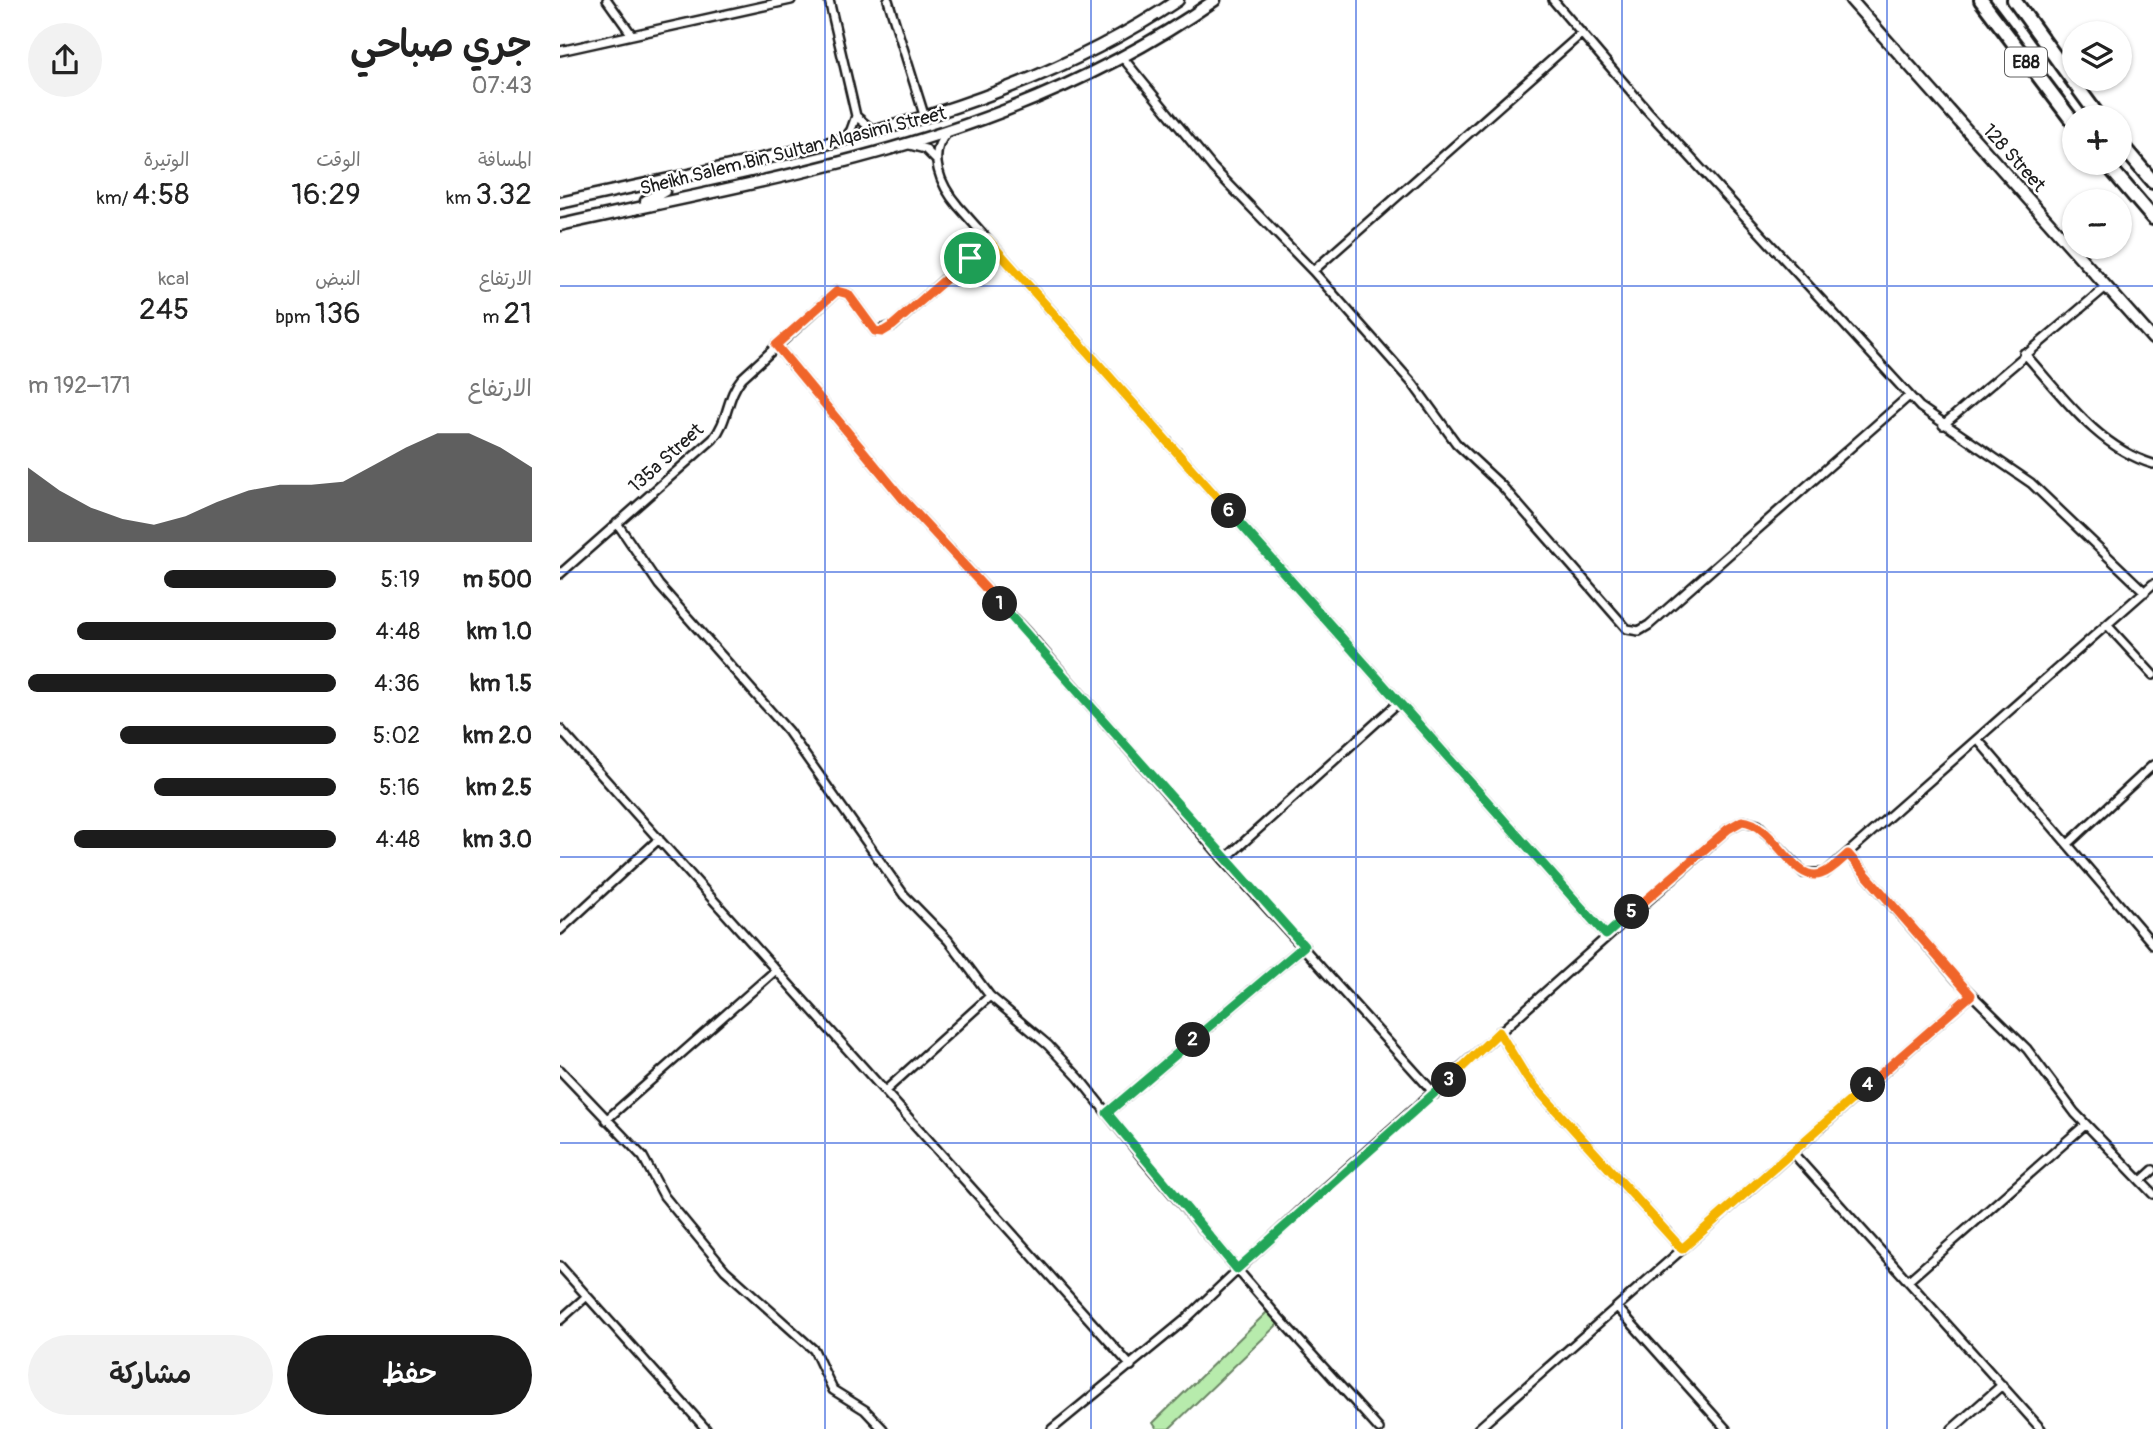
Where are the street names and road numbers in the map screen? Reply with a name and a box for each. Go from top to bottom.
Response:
road number: E88 [2005,48,2047,76]
street label: Sheikh Salem Bin Sultan Alqasimi Street [637,101,949,201]
street label: 128 Street [1977,119,2051,197]
street label: 135a Street [623,418,709,498]

